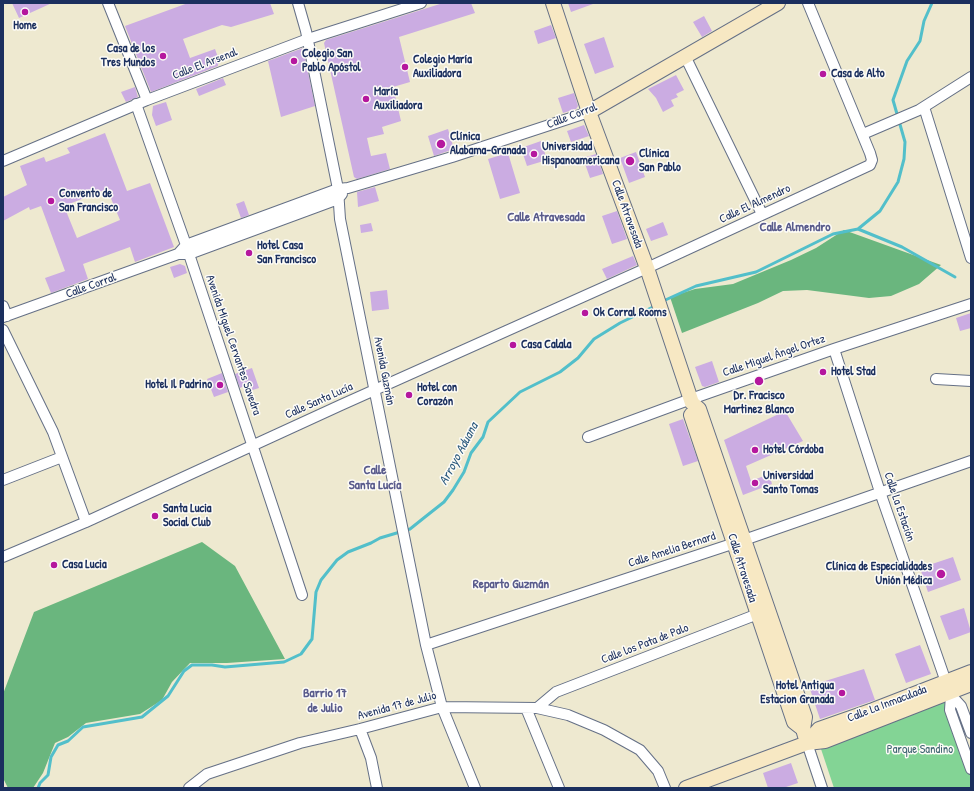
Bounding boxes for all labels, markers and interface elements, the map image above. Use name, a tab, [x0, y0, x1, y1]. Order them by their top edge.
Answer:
marker: Home	[20, 7, 30, 17]
place label: Home	[13, 19, 37, 33]
place label: Casa de los Tres Mundos	[101, 42, 155, 70]
street label: Calle El Arsenal	[170, 45, 240, 83]
place label: Colegio San Pablo Apóstol	[302, 47, 361, 75]
marker: Casa de los Tres Mundos	[158, 51, 168, 61]
place label: Colegio María Auxiliadora	[413, 53, 472, 81]
marker: Colegio San Pablo Apóstol	[289, 56, 299, 66]
marker: Colegio María Auxiliadora	[400, 62, 410, 72]
place label: Casa de Alto	[831, 67, 885, 81]
marker: Casa de Alto	[818, 69, 828, 79]
place label: María Auxiliadora	[374, 85, 422, 113]
marker: María Auxiliadora	[361, 94, 371, 104]
street label: Calle Corral	[545, 100, 599, 132]
place label: Clínica Alabama-Granada	[450, 130, 526, 158]
marker: Clínica Alabama-Granada	[435, 138, 447, 150]
place label: Universidad Hispanoamericana	[542, 140, 619, 168]
place label: Clínica San Pablo	[639, 147, 681, 175]
marker: Universidad Hispanoamericana	[529, 149, 539, 159]
marker: Clínica San Pablo	[624, 155, 636, 167]
street label: Calle Atravesada	[608, 178, 646, 250]
street label: Calle El Almendro	[717, 181, 793, 227]
place label: Convento de San Francisco	[59, 187, 118, 215]
marker: Convento de San Francisco	[46, 196, 56, 206]
district label: Calle Atravesada	[507, 210, 585, 226]
district label: Calle Almendro	[760, 220, 830, 236]
place label: Hotel Casa San Francisco	[257, 239, 316, 267]
marker: Hotel Casa San Francisco	[244, 248, 254, 258]
street label: Calle Corral	[64, 270, 118, 302]
street label: Avenida Miguel Cervantes Savedra	[202, 273, 264, 417]
place label: Ok Corral Rooms	[593, 306, 667, 320]
marker: Ok Corral Rooms	[580, 308, 590, 318]
street label: Calle Miguel Ángel Ortez	[721, 332, 827, 380]
street label: Avenida Guzmán	[370, 335, 398, 407]
place label: Casa Calala	[521, 338, 571, 352]
marker: Casa Calala	[508, 340, 518, 350]
place label: Hotel Stad	[831, 365, 875, 379]
marker: Hotel Stad	[818, 367, 828, 377]
marker: Dr. Fracisco Martinez Blanco	[753, 375, 765, 387]
place label: Hotel Il Padrino	[145, 378, 212, 392]
marker: Hotel Il Padrino	[215, 380, 225, 390]
street label: Calle Santa Lucía	[283, 380, 355, 422]
place label: Hotel con Corazón	[417, 381, 457, 409]
place label: Dr. Fracisco Martinez Blanco	[724, 389, 794, 417]
marker: Hotel con Corazón	[404, 390, 414, 400]
water label: Arroyo Aduana	[436, 420, 482, 488]
place label: Hotel Córdoba	[763, 443, 824, 457]
marker: Hotel Córdoba	[750, 445, 760, 455]
district label: Calle Santa Lucía	[349, 463, 401, 494]
place label: Universidad Santo Tomas	[763, 469, 818, 497]
street label: Calle La Estación	[880, 470, 918, 544]
marker: Universidad Santo Tomas	[750, 478, 760, 488]
place label: Santa Lucia Social Club	[163, 502, 212, 530]
marker: Santa Lucia Social Club	[150, 511, 160, 521]
street label: Calle Amelia Bernard	[626, 529, 718, 571]
street label: Calle Atravesada	[724, 532, 760, 604]
place label: Casa Lucia	[62, 558, 107, 572]
marker: Casa Lucia	[49, 560, 59, 570]
place label: Clínica de Especialidades Unión Médica	[826, 560, 932, 588]
marker: Clínica de Especialidades Unión Médica	[935, 568, 947, 580]
district label: Reparto Guzmán	[473, 577, 549, 593]
street label: Calle los Pata de Palo	[599, 621, 691, 667]
place label: Hotel Antigua Estacion Granada	[760, 679, 834, 707]
street label: Calle La Inmaculada	[845, 682, 929, 726]
district label: Barrio 17 de Julio	[303, 686, 347, 717]
marker: Hotel Antigua Estacion Granada	[837, 688, 847, 698]
street label: Avenida 17 de Julio	[356, 689, 438, 723]
park label: Parque Sandino	[887, 743, 953, 757]

